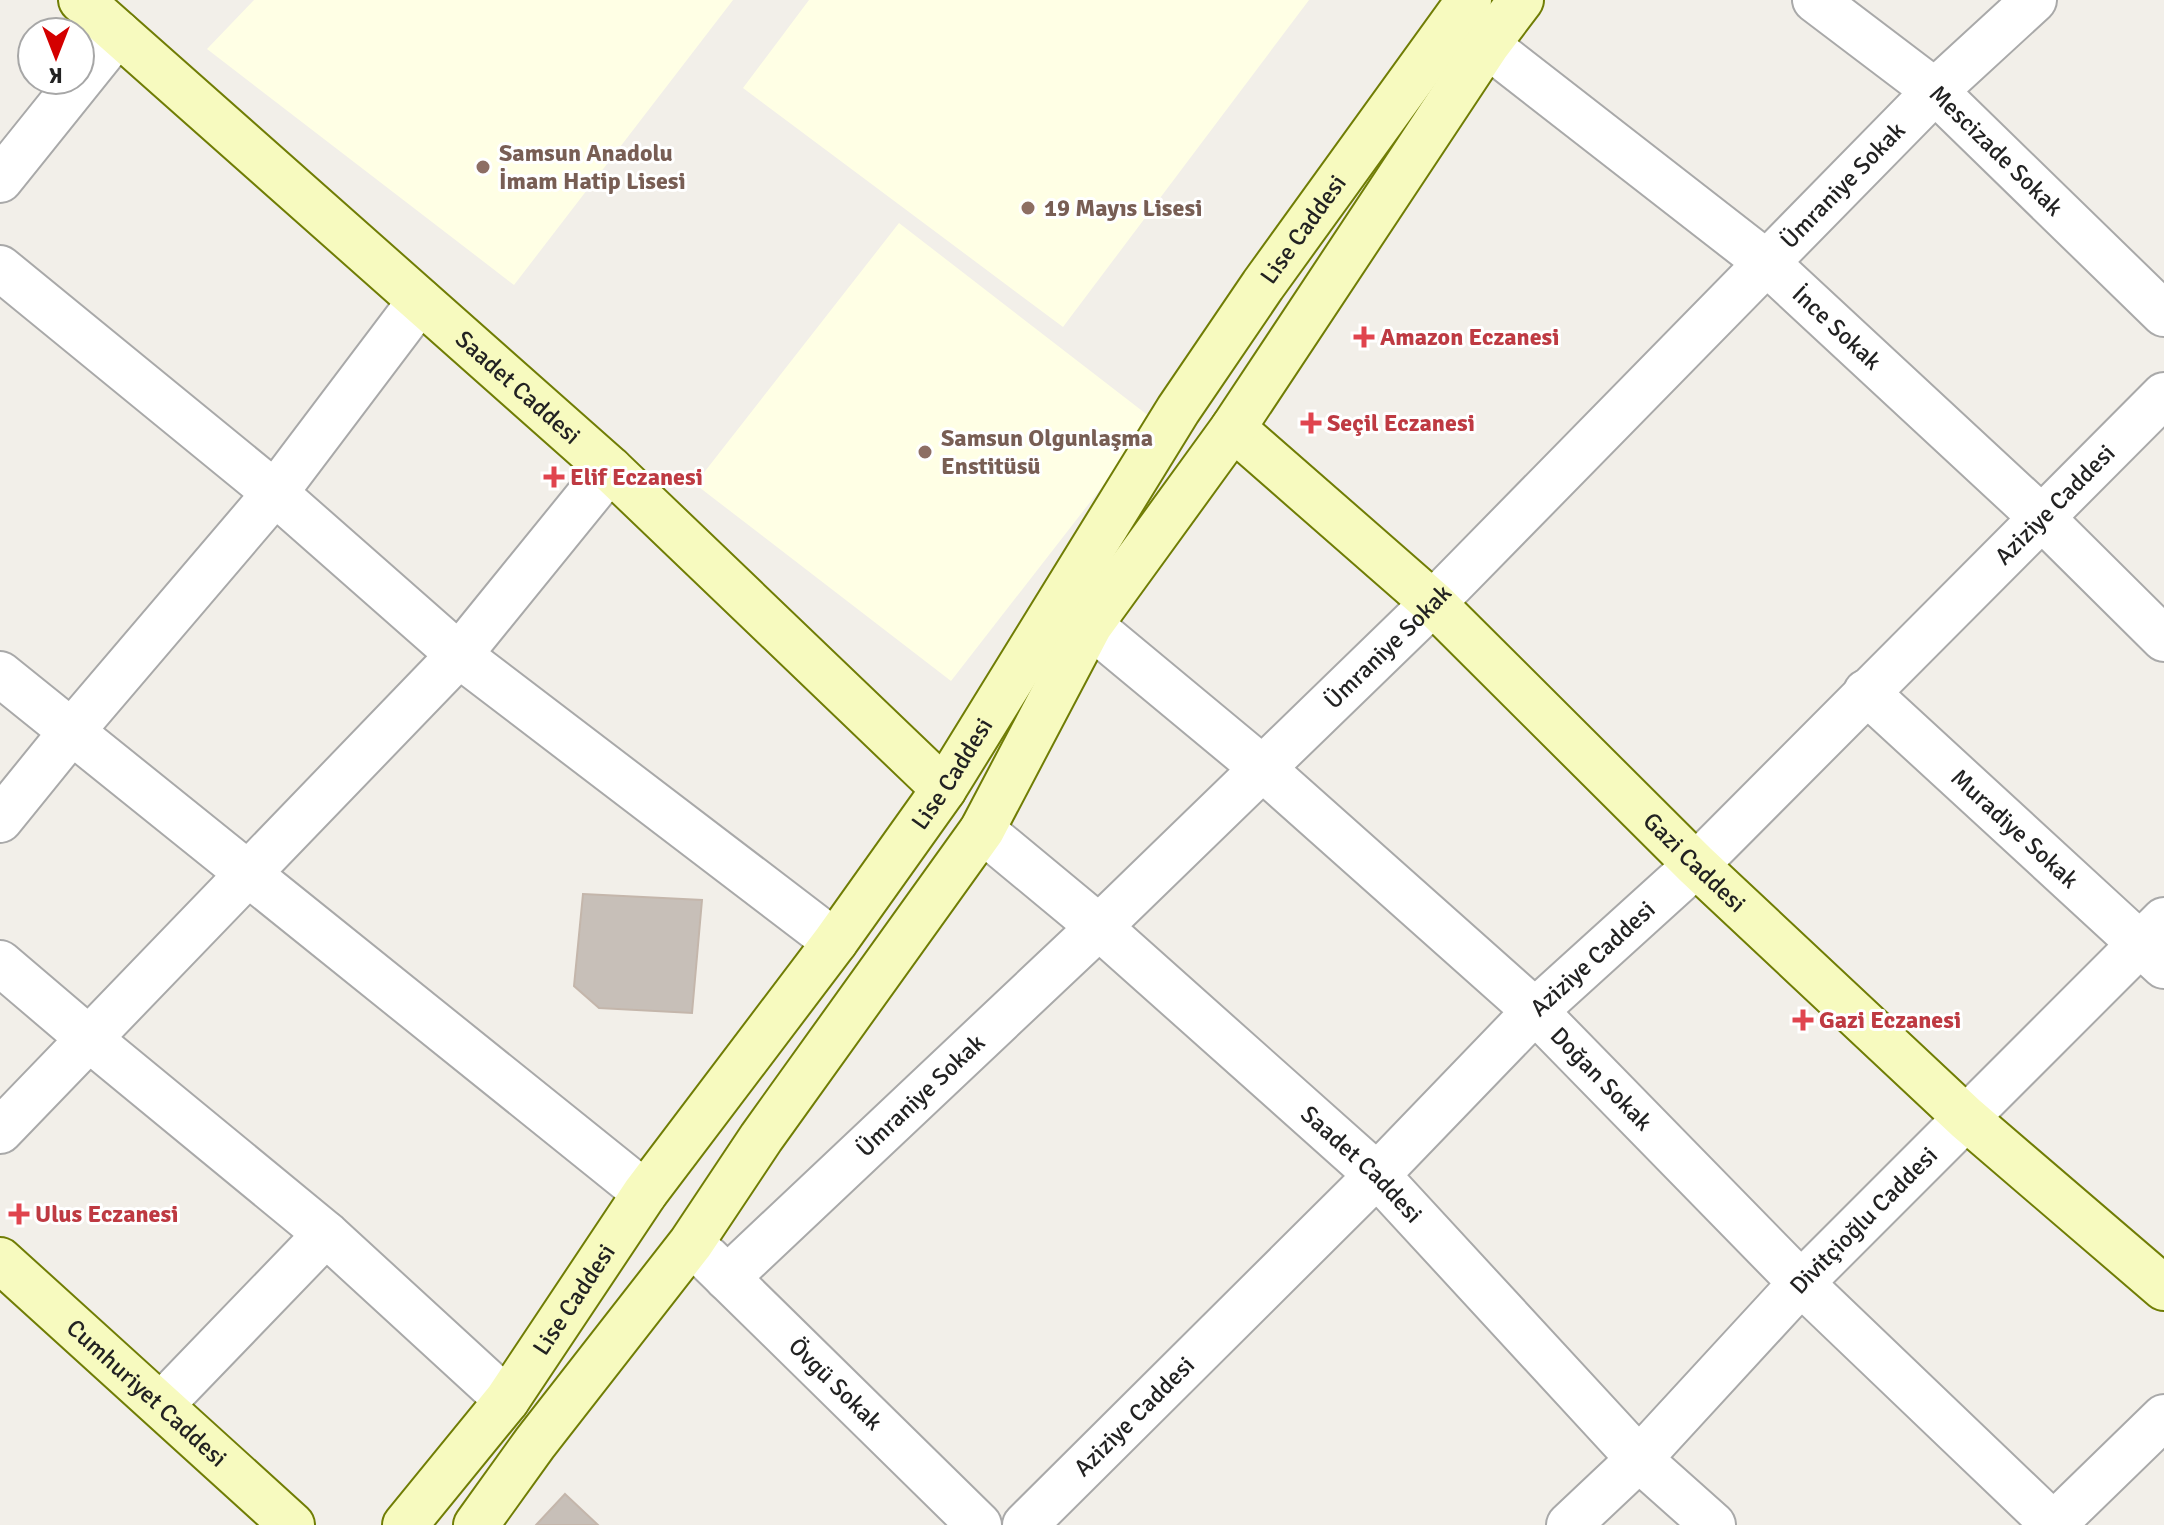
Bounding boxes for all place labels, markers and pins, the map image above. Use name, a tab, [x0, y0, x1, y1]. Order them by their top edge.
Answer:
place label: Samsun Anadolu İmam Hatip Lisesi	[499, 138, 686, 196]
marker: Samsun Anadolu İmam Hatip Lisesi	[474, 158, 492, 176]
place label: 19 Mayıs Lisesi	[1044, 193, 1202, 223]
marker: 19 Mayıs Lisesi	[1019, 199, 1037, 217]
place label: Amazon Eczanesi	[1380, 322, 1559, 352]
marker: Amazon Eczanesi	[1355, 328, 1373, 346]
place label: Seçil Eczanesi	[1327, 408, 1475, 438]
marker: Seçil Eczanesi	[1302, 414, 1320, 432]
place label: Samsun Olgunlaşma Enstitüsü	[941, 423, 1153, 481]
marker: Samsun Olgunlaşma Enstitüsü	[916, 443, 934, 461]
place label: Elif Eczanesi	[570, 462, 703, 492]
marker: Elif Eczanesi	[545, 468, 563, 486]
place label: Gazi Eczanesi	[1819, 1005, 1961, 1035]
marker: Gazi Eczanesi	[1794, 1011, 1812, 1029]
place label: Ulus Eczanesi	[35, 1199, 178, 1229]
marker: Ulus Eczanesi	[10, 1205, 28, 1223]

